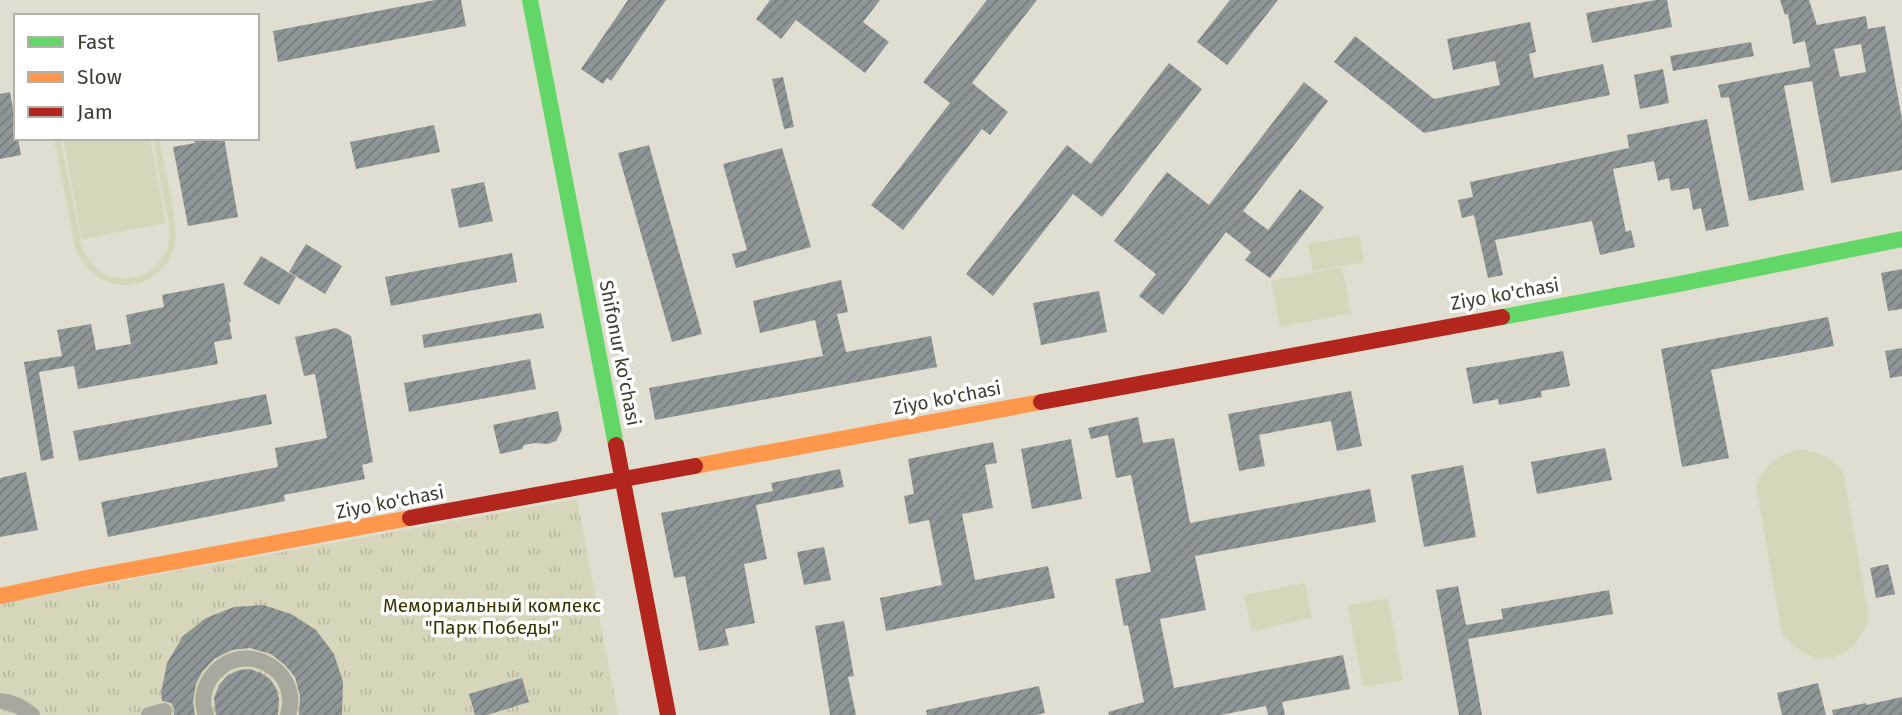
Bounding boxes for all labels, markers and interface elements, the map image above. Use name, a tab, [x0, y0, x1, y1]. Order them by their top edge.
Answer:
legend	[14, 14, 259, 140]
text: Fast	[77, 29, 115, 55]
text: Slow	[77, 64, 122, 90]
text: Jam	[77, 99, 113, 125]
street label: Ziyo ko'chasi	[1449, 273, 1561, 315]
street label: Shifonur ko'chasi	[595, 278, 645, 428]
street label: Ziyo ko'chasi	[891, 376, 1003, 420]
street label: Ziyo ko'chasi	[334, 480, 446, 524]
park label: Мемориальный комлекс "Парк Победы"	[383, 594, 601, 639]

